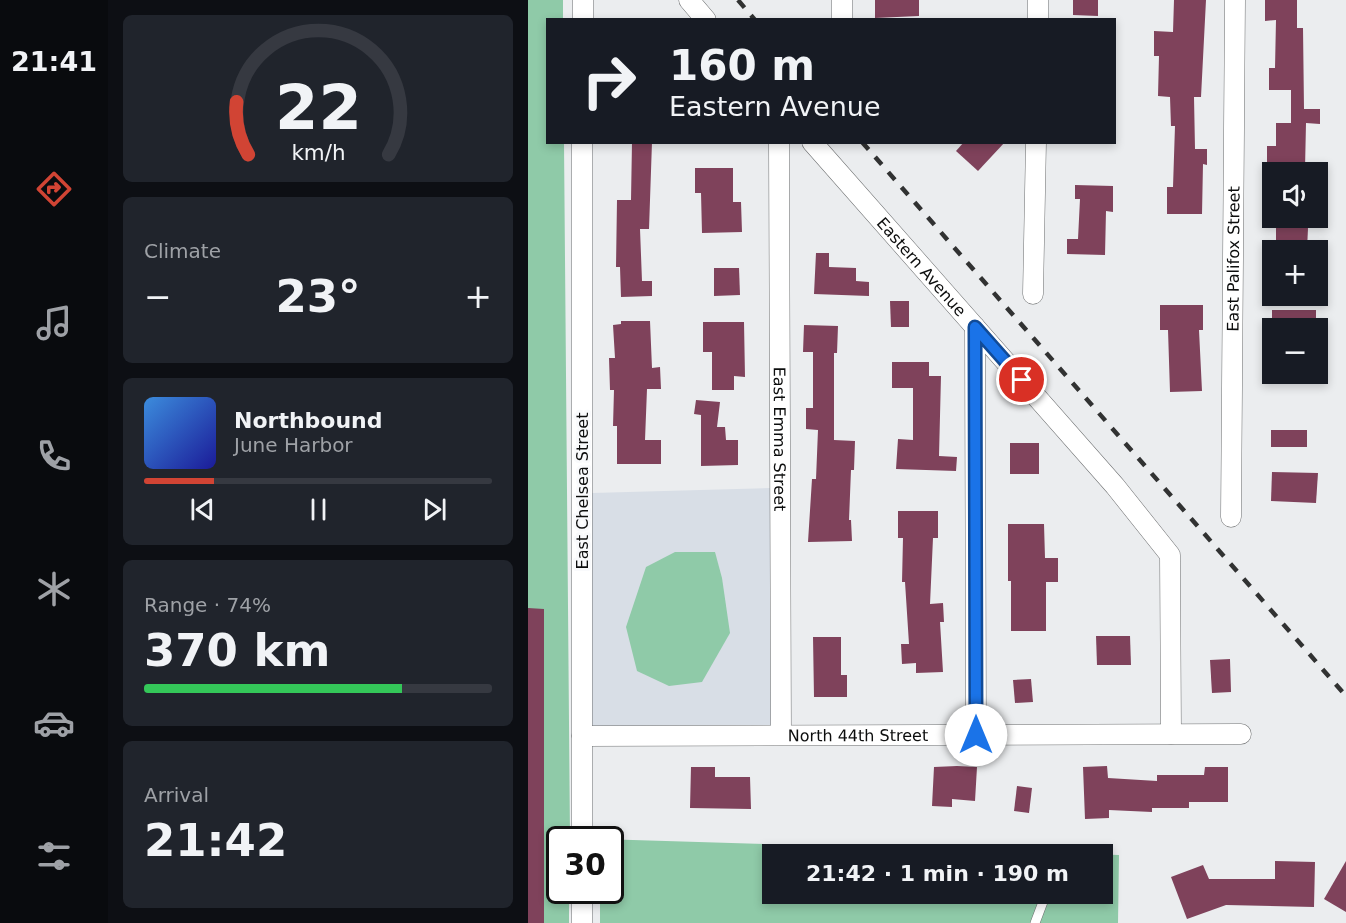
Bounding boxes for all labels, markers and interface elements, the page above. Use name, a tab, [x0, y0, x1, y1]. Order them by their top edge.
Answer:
text: 160 m	[669, 41, 815, 90]
icon: right	[570, 42, 648, 120]
text: 21:41	[11, 46, 97, 77]
text: 22	[275, 71, 361, 144]
text: Eastern Avenue	[669, 91, 881, 122]
text: km/h	[291, 141, 345, 166]
map controls	[1262, 162, 1328, 384]
button: sound	[1262, 162, 1328, 228]
icon: directions	[33, 168, 75, 210]
street label: East Palifox Street	[1223, 186, 1243, 332]
street label: Eastern Avenue	[873, 213, 970, 320]
text: Climate	[144, 239, 221, 263]
button: +	[1262, 240, 1328, 306]
text: 23°	[275, 270, 361, 323]
text: −	[144, 277, 172, 316]
text: +	[464, 277, 492, 316]
icon: music	[33, 302, 75, 344]
button: −	[1262, 318, 1328, 384]
pin	[996, 354, 1047, 405]
icon: arrive	[1005, 363, 1038, 396]
street label: East Emma Street	[770, 367, 790, 511]
text: Northbound	[234, 408, 383, 433]
street label: East Chelsea Street	[573, 413, 592, 569]
text: June Harbor	[234, 433, 353, 457]
icon: phone	[33, 435, 75, 477]
icon: previous	[186, 493, 219, 526]
icon: pause	[302, 493, 335, 526]
icon: next	[418, 493, 451, 526]
icon: climate	[33, 568, 75, 610]
text: Range · 74%	[144, 593, 271, 617]
text: 370 km	[144, 624, 330, 677]
icon: car	[33, 702, 75, 744]
position arrow	[944, 703, 1008, 767]
street label: North 44th Street	[788, 725, 928, 745]
text: Arrival	[144, 783, 209, 807]
text: 21:42	[144, 814, 287, 867]
speed limit sign: 30	[546, 826, 624, 904]
icon: filters	[33, 835, 75, 877]
text: 21:42 · 1 min · 190 m	[806, 861, 1069, 886]

